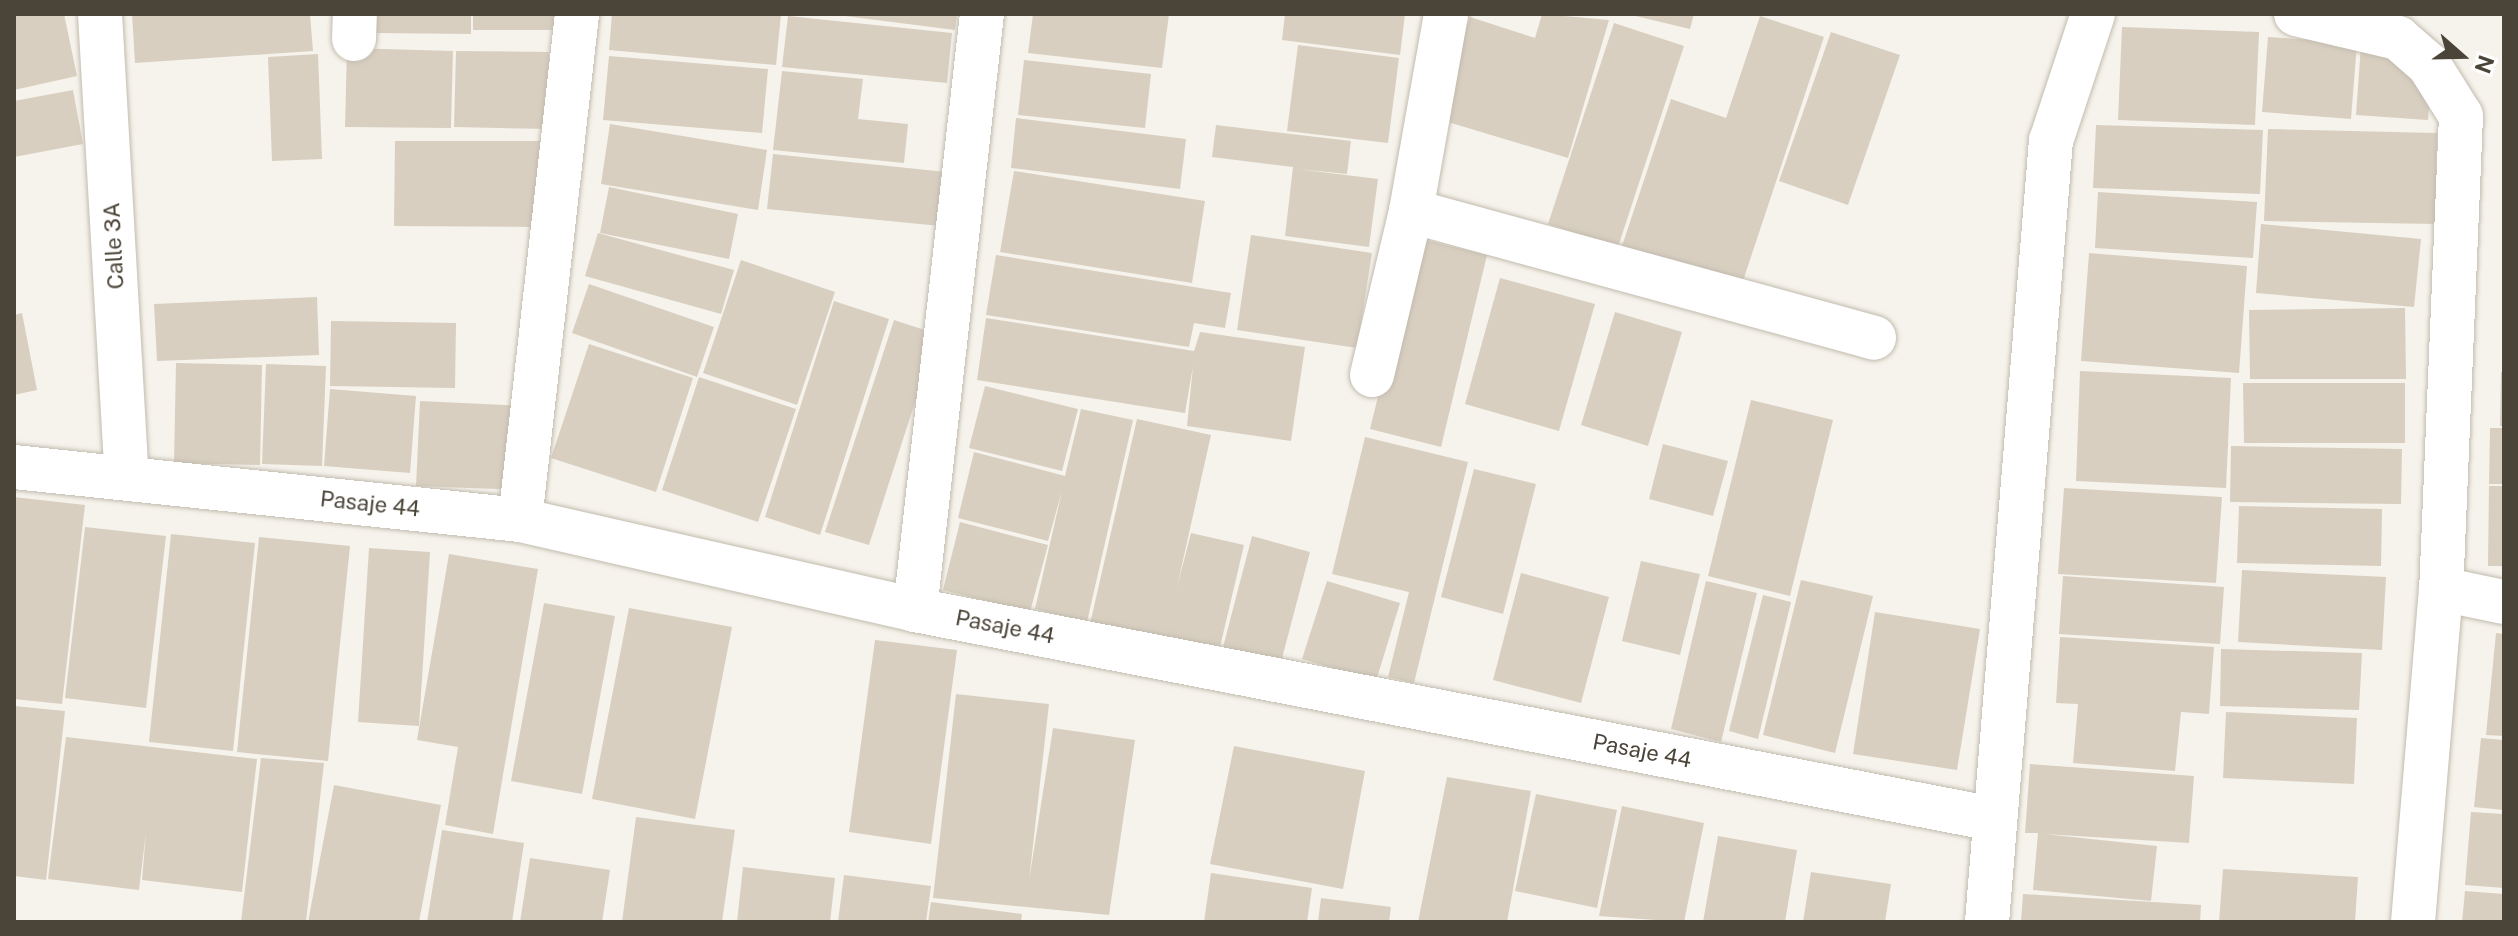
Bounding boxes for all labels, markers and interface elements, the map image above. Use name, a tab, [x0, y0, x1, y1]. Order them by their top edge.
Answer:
north arrow	[2422, 16, 2502, 96]
text: N	[2469, 52, 2500, 77]
street label: Calle 3A	[99, 202, 129, 290]
street label: Pasaje 44	[319, 486, 421, 522]
street label: Pasaje 44	[953, 604, 1057, 650]
street label: Pasaje 44	[1590, 728, 1694, 774]

